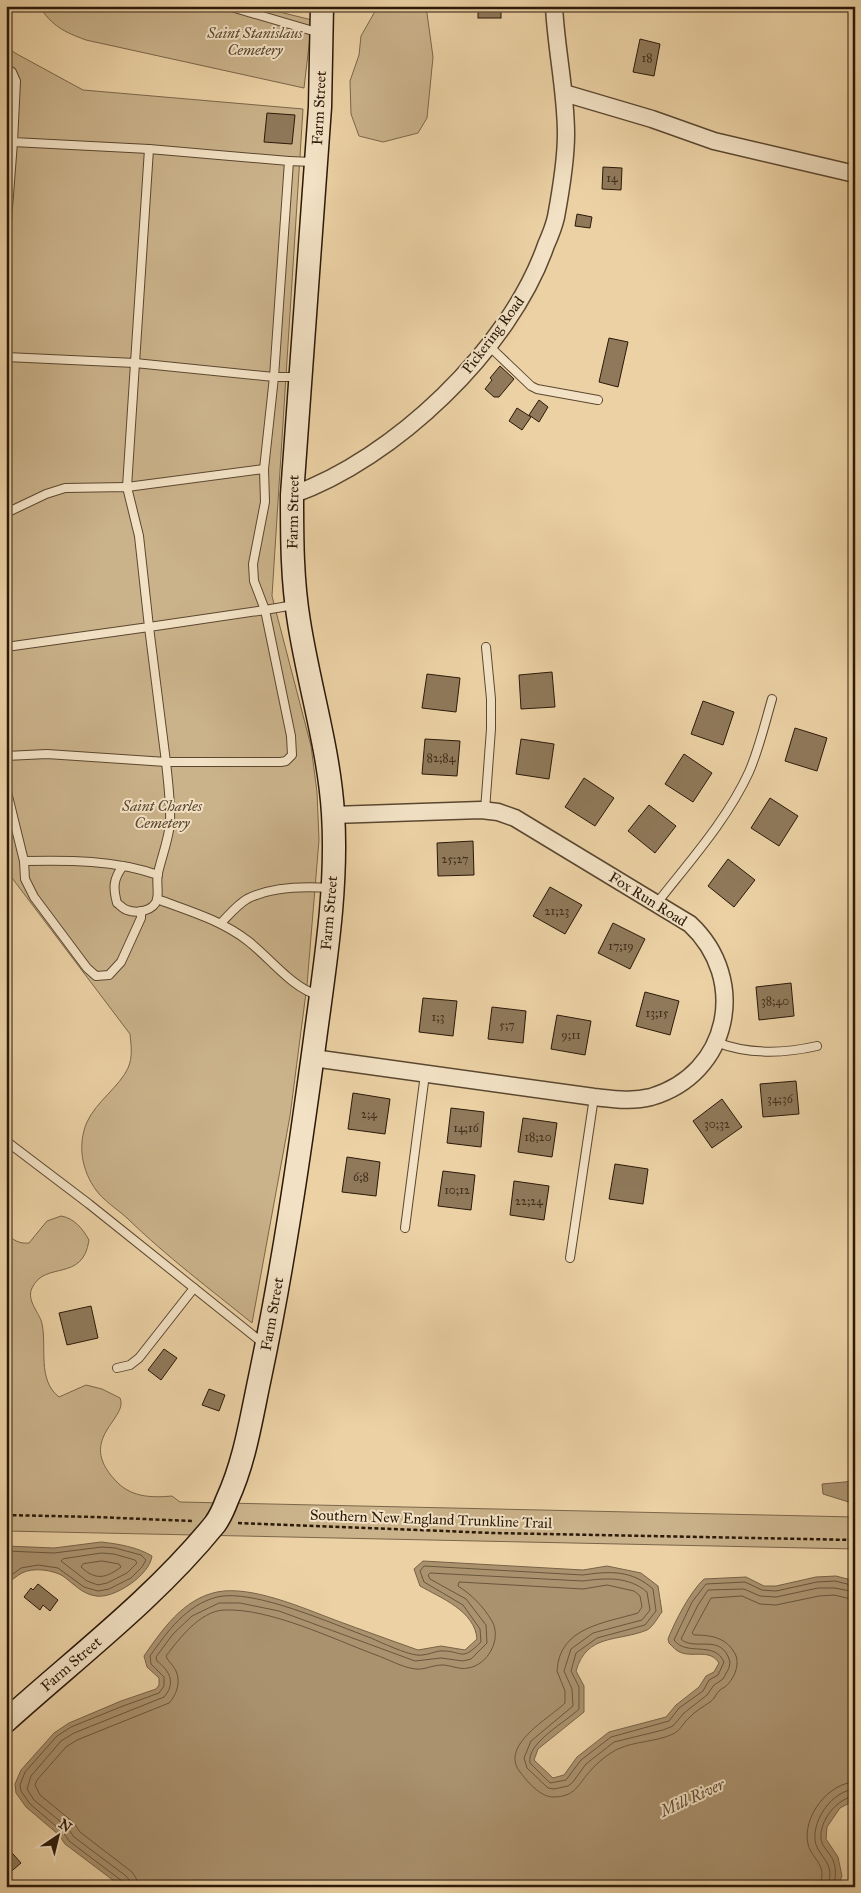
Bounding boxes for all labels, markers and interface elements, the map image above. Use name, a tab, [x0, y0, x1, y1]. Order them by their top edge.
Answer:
park label: Saint Stanislaus Cemetery	[206, 24, 303, 59]
house number: 18	[641, 51, 653, 65]
street label: Farm Street	[308, 70, 330, 146]
house number: 14	[606, 171, 618, 185]
street label: Pickering Road	[458, 292, 528, 377]
street label: Farm Street	[283, 474, 303, 549]
house number: 82;84	[427, 751, 456, 765]
park label: Saint Charles Cemetery	[121, 797, 203, 832]
house number: 25;27	[442, 852, 468, 866]
street label: Fox Run Road	[606, 868, 691, 930]
street label: Farm Street	[317, 874, 341, 951]
house number: 21;23	[545, 904, 570, 918]
house number: 17;19	[608, 939, 634, 953]
house number: 38;40	[761, 994, 789, 1008]
house number: 13;15	[645, 1006, 669, 1020]
house number: 1;3	[432, 1010, 445, 1024]
house number: 5;7	[499, 1018, 515, 1032]
house number: 9;11	[561, 1028, 581, 1042]
house number: 34;36	[767, 1092, 794, 1106]
house number: 2;4	[361, 1107, 377, 1121]
house number: 30;32	[704, 1117, 730, 1131]
house number: 14;16	[453, 1121, 480, 1135]
house number: 18;20	[524, 1130, 552, 1144]
house number: 6;8	[353, 1170, 369, 1184]
house number: 10;12	[444, 1183, 470, 1197]
house number: 22;24	[515, 1194, 543, 1208]
street label: Farm Street	[257, 1275, 287, 1352]
street label: Southern New England Trunkline Trail	[309, 1506, 553, 1532]
street label: Farm Street	[37, 1632, 106, 1695]
water label: Mill River	[655, 1774, 729, 1821]
north arrow	[32, 1810, 82, 1860]
text: N	[55, 1815, 75, 1836]

